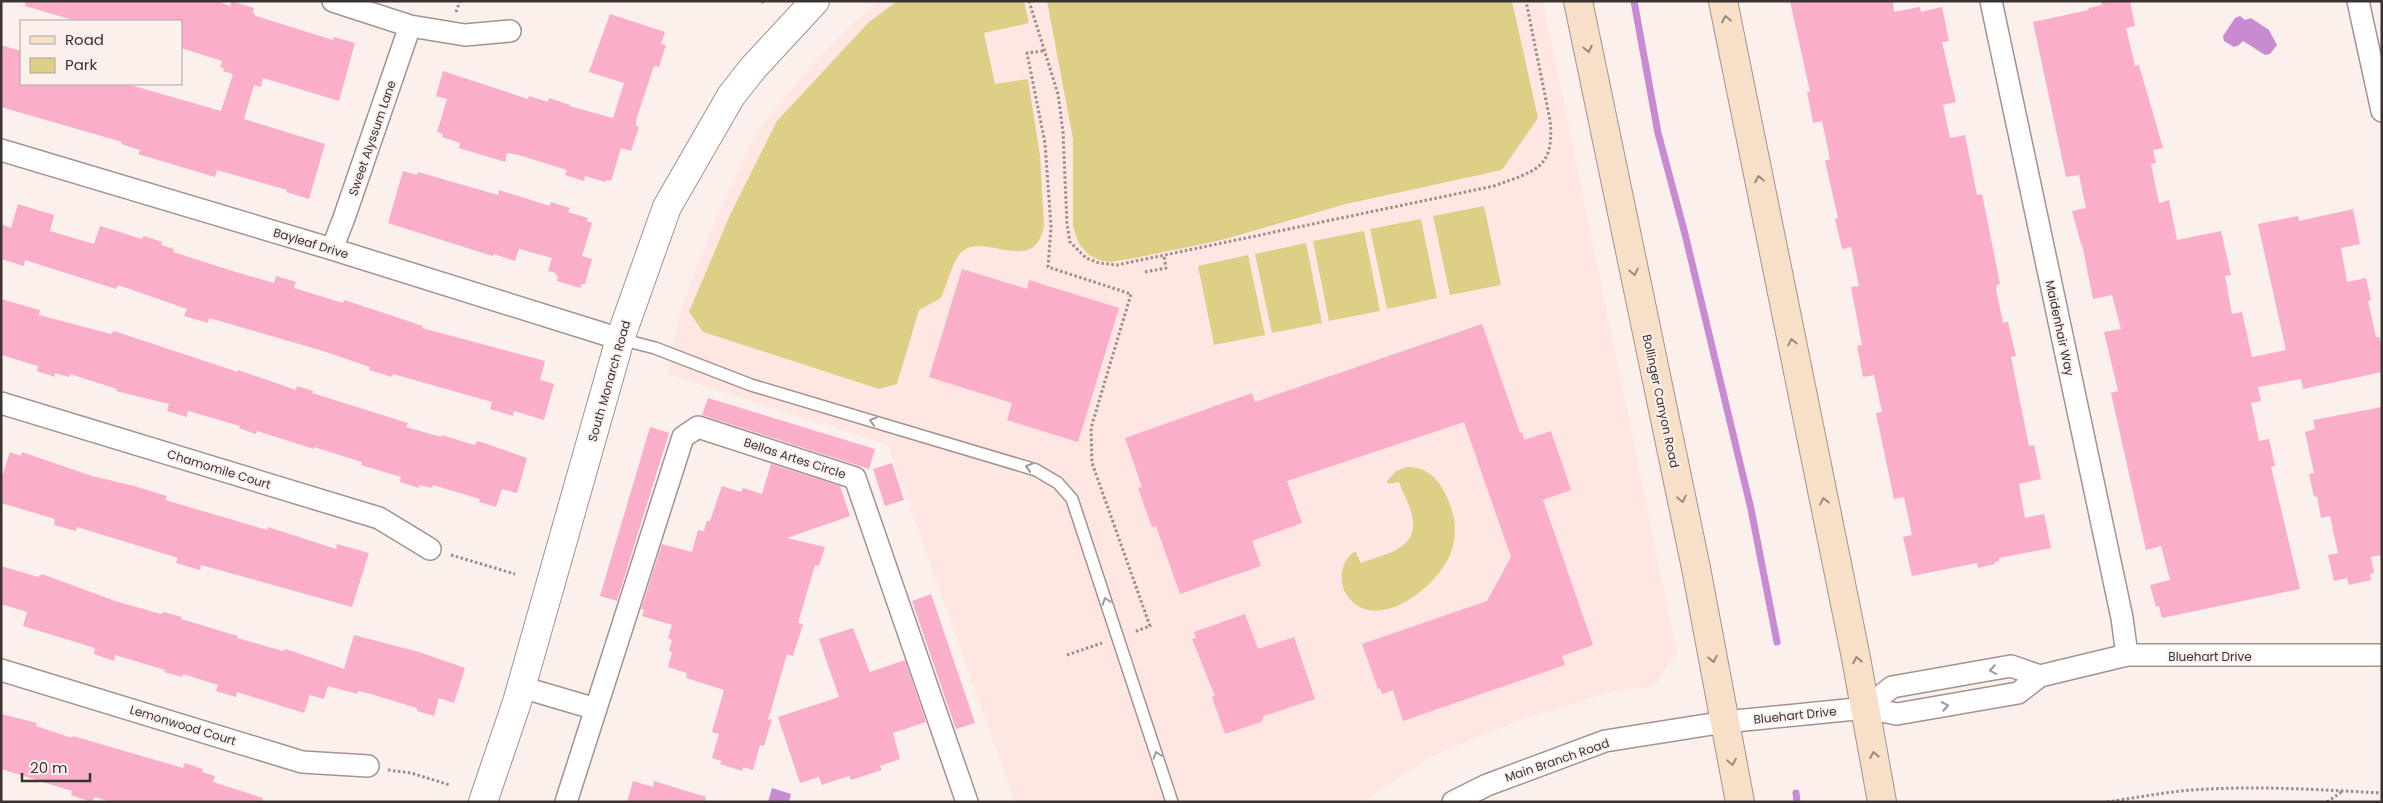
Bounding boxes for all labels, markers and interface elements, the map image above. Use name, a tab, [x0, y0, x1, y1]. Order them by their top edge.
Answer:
one-way arrow	[1722, 15, 1732, 24]
legend	[20, 20, 182, 85]
text: Road	[65, 29, 104, 50]
one-way arrow	[1582, 45, 1592, 53]
text: Park	[65, 54, 97, 75]
street label: Sweet Alyssum Lane	[344, 78, 400, 198]
one-way arrow	[1754, 174, 1764, 183]
street label: Bayleaf Drive	[271, 223, 351, 263]
one-way arrow	[1628, 267, 1639, 276]
street label: Maidenhair Way	[2042, 278, 2079, 378]
street label: South Monarch Road	[584, 318, 634, 444]
street label: Bollinger Canyon Road	[1639, 333, 1683, 469]
one-way arrow	[1787, 337, 1798, 346]
one-way arrow	[869, 416, 878, 426]
street label: Bellas Artes Circle	[742, 433, 848, 483]
street label: Chamomile Court	[165, 445, 273, 493]
one-way arrow	[1025, 463, 1033, 473]
one-way arrow	[1676, 495, 1686, 504]
one-way arrow	[1820, 497, 1830, 505]
one-way arrow	[1102, 597, 1112, 606]
street label: Bluehart Drive	[2168, 648, 2252, 665]
one-way arrow	[1707, 654, 1718, 663]
one-way arrow	[1852, 656, 1862, 665]
one-way arrow	[1989, 664, 1997, 674]
street label: Lemonwood Court	[128, 701, 238, 749]
one-way arrow	[1941, 701, 1950, 711]
street label: Bluehart Drive	[1753, 702, 1837, 728]
street label: Main Branch Road	[1503, 734, 1611, 786]
scale bar	[22, 750, 90, 782]
one-way arrow	[1869, 751, 1880, 759]
one-way arrow	[1153, 752, 1163, 760]
text: 20 m	[30, 757, 68, 778]
one-way arrow	[1726, 758, 1737, 766]

